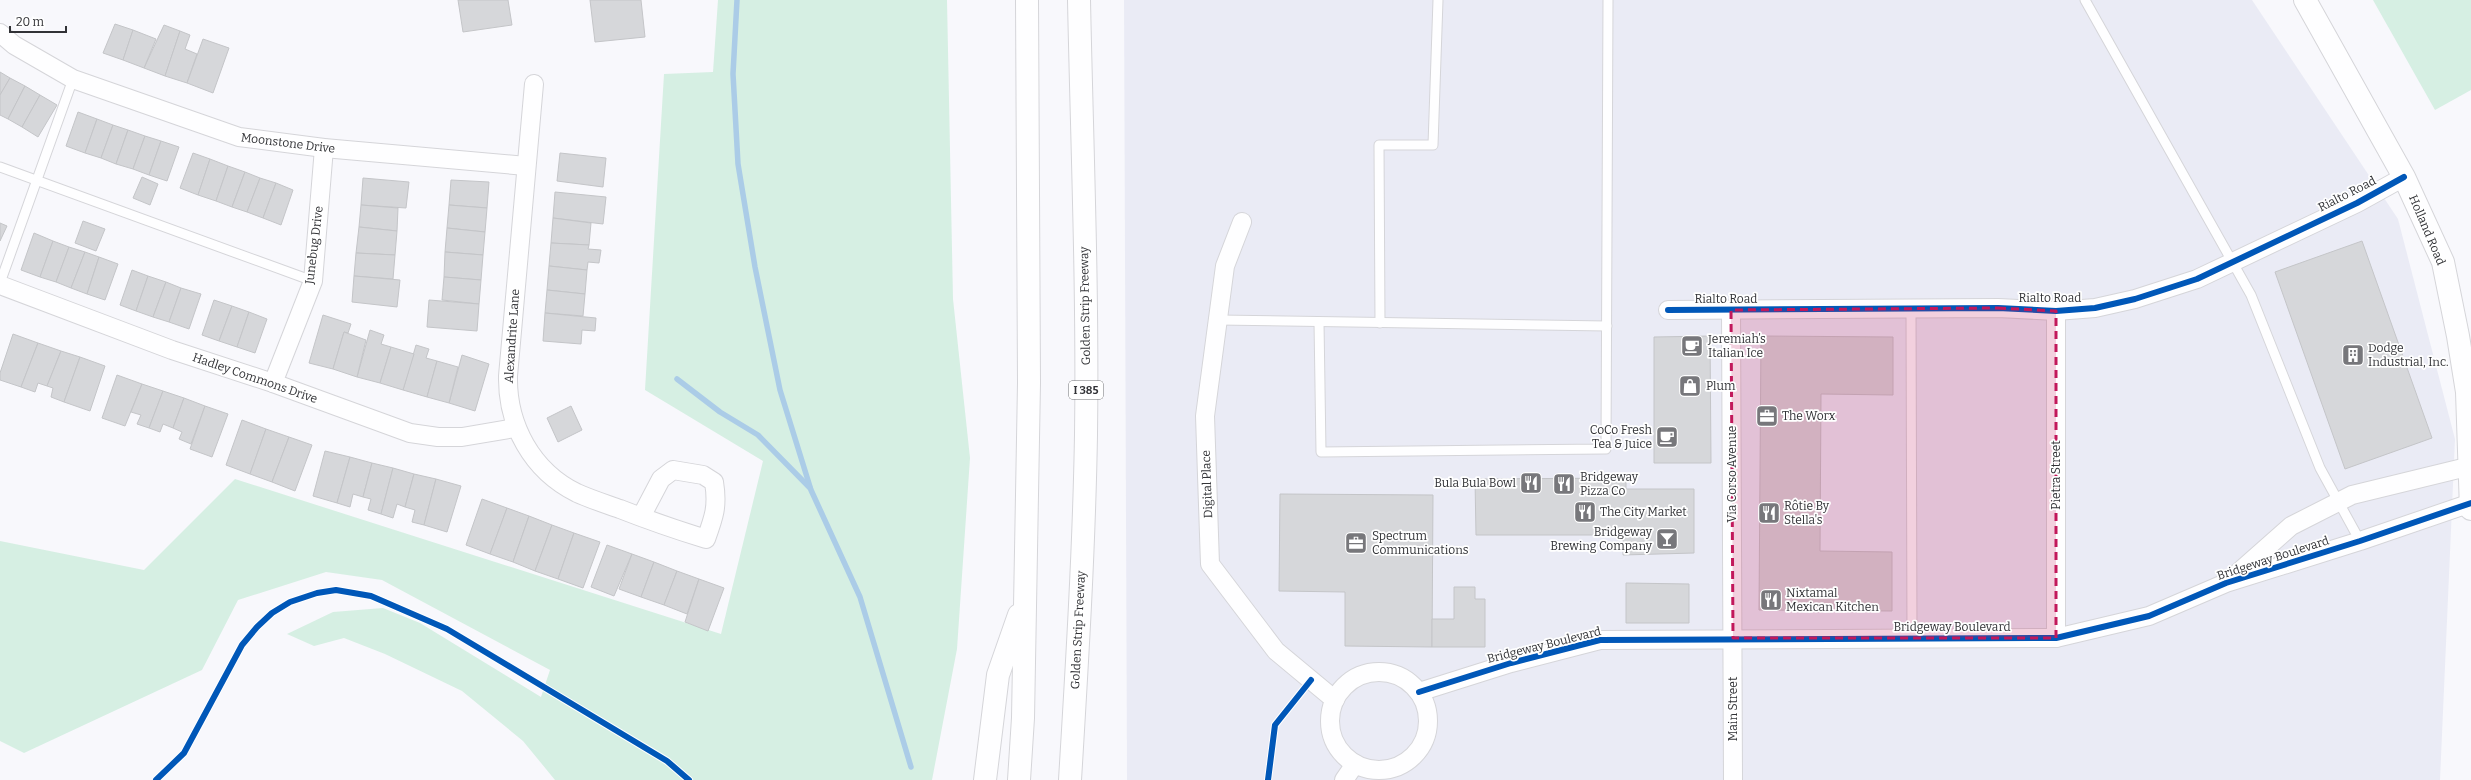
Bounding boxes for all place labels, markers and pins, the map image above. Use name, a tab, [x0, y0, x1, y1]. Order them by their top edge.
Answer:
place label: Jeremiah’s Italian Ice	[1707, 332, 1766, 360]
cafe icon: Jeremiah’s Italian Ice	[1679, 333, 1705, 359]
place label: Dodge Industrial, Inc.	[2368, 341, 2449, 369]
building icon: Dodge Industrial, Inc.	[2340, 342, 2366, 368]
shop icon: Plum	[1677, 373, 1703, 399]
place label: Plum	[1706, 379, 1736, 393]
office icon: The Worx	[1754, 403, 1780, 429]
place label: The Worx	[1782, 409, 1836, 423]
place label: CoCo Fresh Tea & Juice	[1590, 423, 1653, 451]
cafe icon: CoCo Fresh Tea & Juice	[1654, 424, 1680, 450]
restaurant icon: Bula Bula Bowl	[1518, 470, 1544, 496]
place label: Bridgeway Pizza Co	[1580, 470, 1639, 498]
restaurant icon: Bridgeway Pizza Co	[1551, 471, 1577, 497]
place label: Bula Bula Bowl	[1434, 476, 1517, 490]
restaurant icon: The City Market	[1572, 499, 1598, 525]
place label: Rôtie By Stella's	[1784, 499, 1830, 527]
restaurant icon: Rôtie By Stella's	[1756, 500, 1782, 526]
place label: The City Market	[1600, 505, 1687, 519]
place label: Bridgeway Brewing Company	[1550, 525, 1653, 553]
bar icon: Bridgeway Brewing Company	[1654, 526, 1680, 552]
place label: Spectrum Communications	[1372, 529, 1469, 557]
office icon: Spectrum Communications	[1343, 530, 1369, 556]
place label: Nixtamal Mexican Kitchen	[1786, 586, 1879, 614]
restaurant icon: Nixtamal Mexican Kitchen	[1758, 587, 1784, 613]

